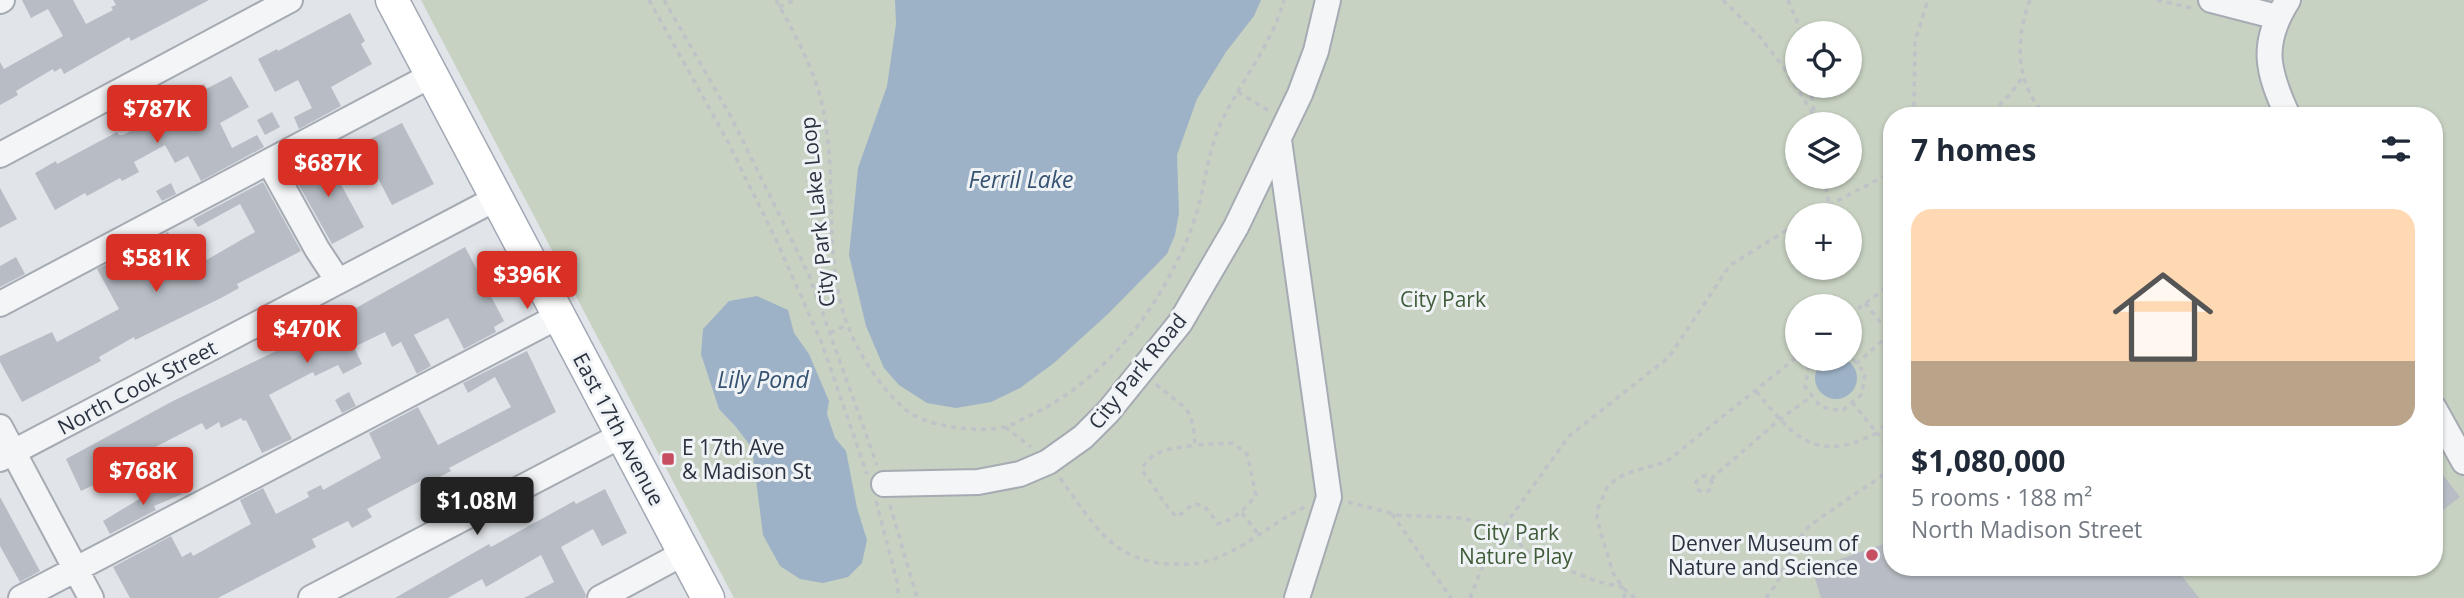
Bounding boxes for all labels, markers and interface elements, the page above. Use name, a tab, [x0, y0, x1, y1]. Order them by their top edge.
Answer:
map controls	[1785, 21, 1862, 371]
button: locate	[1785, 21, 1862, 98]
pin: $787K	[108, 86, 206, 145]
text: $787K	[123, 92, 191, 124]
button: layers	[1785, 112, 1862, 189]
street label: City Park Lake Loop	[793, 115, 841, 309]
text: 7 homes	[1911, 129, 2036, 170]
icon: filters	[2377, 130, 2415, 168]
pin: $687K	[279, 140, 377, 199]
text: $687K	[294, 146, 362, 178]
water label: Ferril Lake	[969, 163, 1073, 195]
button: +	[1785, 203, 1862, 280]
pin: $581K	[107, 234, 205, 294]
text: $581K	[122, 241, 190, 273]
pin: $396K	[478, 252, 576, 311]
icon: home	[2100, 254, 2226, 380]
text: $396K	[493, 258, 561, 290]
park label: City Park	[1400, 285, 1486, 313]
button: −	[1785, 294, 1862, 371]
pin: $470K	[258, 306, 356, 365]
street label: City Park Road	[1082, 307, 1192, 435]
text: $470K	[273, 312, 341, 344]
street label: North Cook Street	[53, 333, 221, 441]
street label: East 17th Avenue	[567, 348, 671, 510]
water label: Lily Pond	[717, 363, 810, 395]
place label: E 17th Ave & Madison St	[682, 433, 811, 485]
text: $1,080,000	[1911, 440, 2065, 481]
pin: $768K	[94, 448, 192, 507]
marker: E 17th Ave & Madison St	[660, 451, 676, 467]
text: $768K	[109, 454, 177, 486]
pin: $1.08M	[420, 477, 534, 537]
text: 5 rooms · 188 m²	[1911, 481, 2092, 513]
text: $1.08M	[437, 484, 517, 516]
text: North Madison Street	[1911, 513, 2142, 545]
park label: City Park Nature Play	[1459, 518, 1573, 570]
place label: Denver Museum of Nature and Science	[1668, 529, 1860, 581]
marker: Denver Museum of Nature and Science	[1864, 547, 1880, 563]

